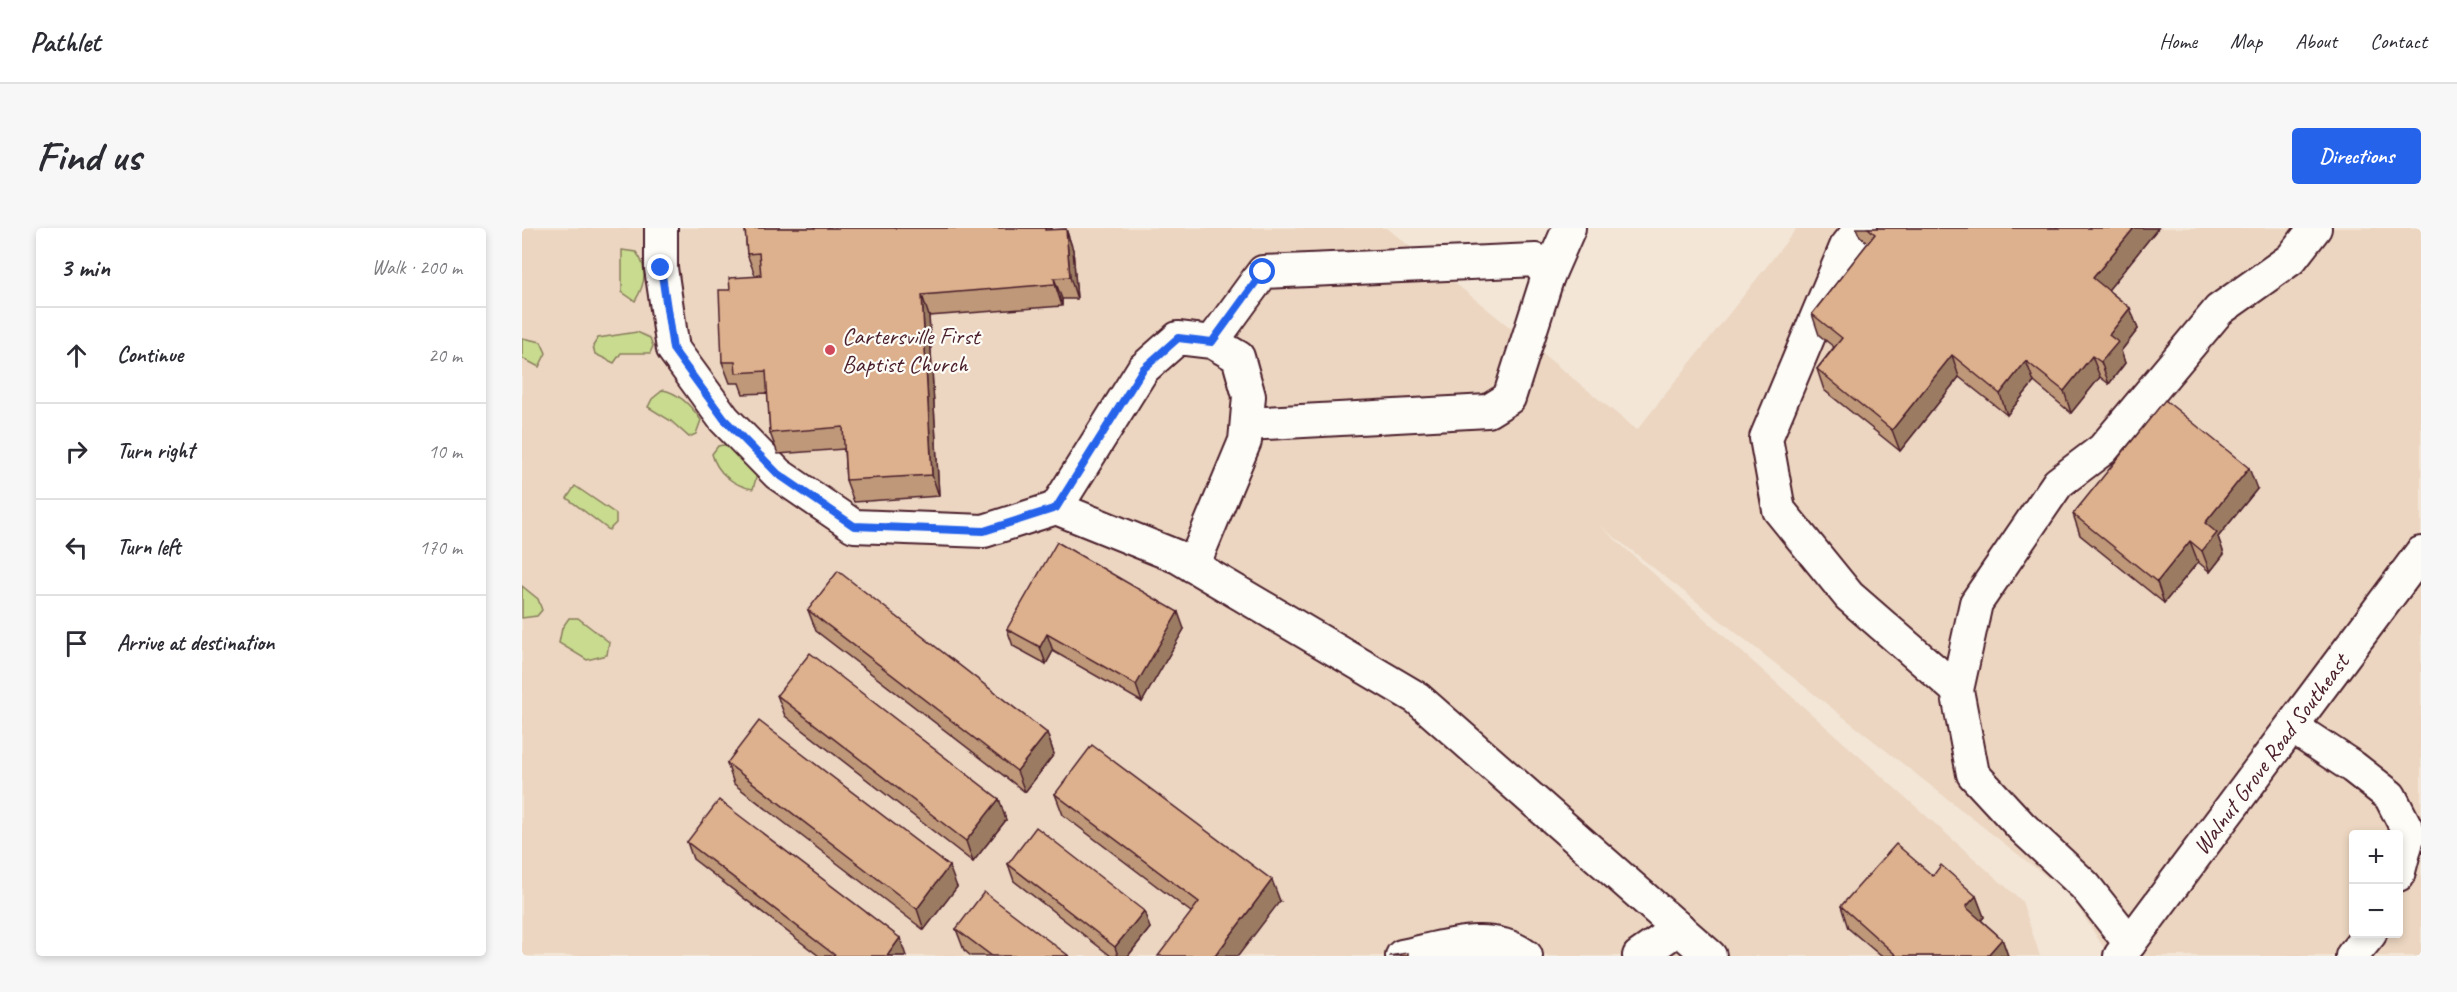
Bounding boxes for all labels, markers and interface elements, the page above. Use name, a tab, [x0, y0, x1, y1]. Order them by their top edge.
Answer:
text: Pathlet	[30, 24, 100, 59]
text: Home	[2159, 28, 2197, 54]
text: Map	[2230, 28, 2262, 54]
text: About	[2295, 28, 2337, 54]
text: Contact	[2370, 28, 2427, 54]
button: Directions	[2292, 128, 2421, 184]
text: Find us	[36, 130, 141, 183]
text: 3 min	[60, 251, 110, 284]
route end	[647, 254, 673, 280]
text: Walk · 200 m	[372, 255, 462, 280]
route start	[1249, 258, 1275, 284]
place label: Cartersville First Baptist Church	[842, 321, 981, 379]
icon: ahead	[60, 339, 93, 372]
text: Continue	[117, 341, 183, 369]
text: 20 m	[428, 343, 462, 368]
marker: Cartersville First Baptist Church	[823, 343, 837, 357]
icon: right	[60, 435, 93, 468]
text: Turn right	[117, 437, 194, 465]
text: 10 m	[428, 439, 462, 464]
icon: left	[60, 531, 93, 564]
text: Turn left	[117, 533, 181, 561]
text: 170 m	[419, 535, 462, 560]
icon: arrive	[60, 627, 93, 660]
text: Arrive at destination	[117, 629, 274, 657]
street label: Walnut Grove Road Southeast	[2186, 646, 2357, 860]
map controls	[2349, 830, 2403, 938]
button: +	[2349, 830, 2403, 884]
button: −	[2349, 884, 2403, 938]

